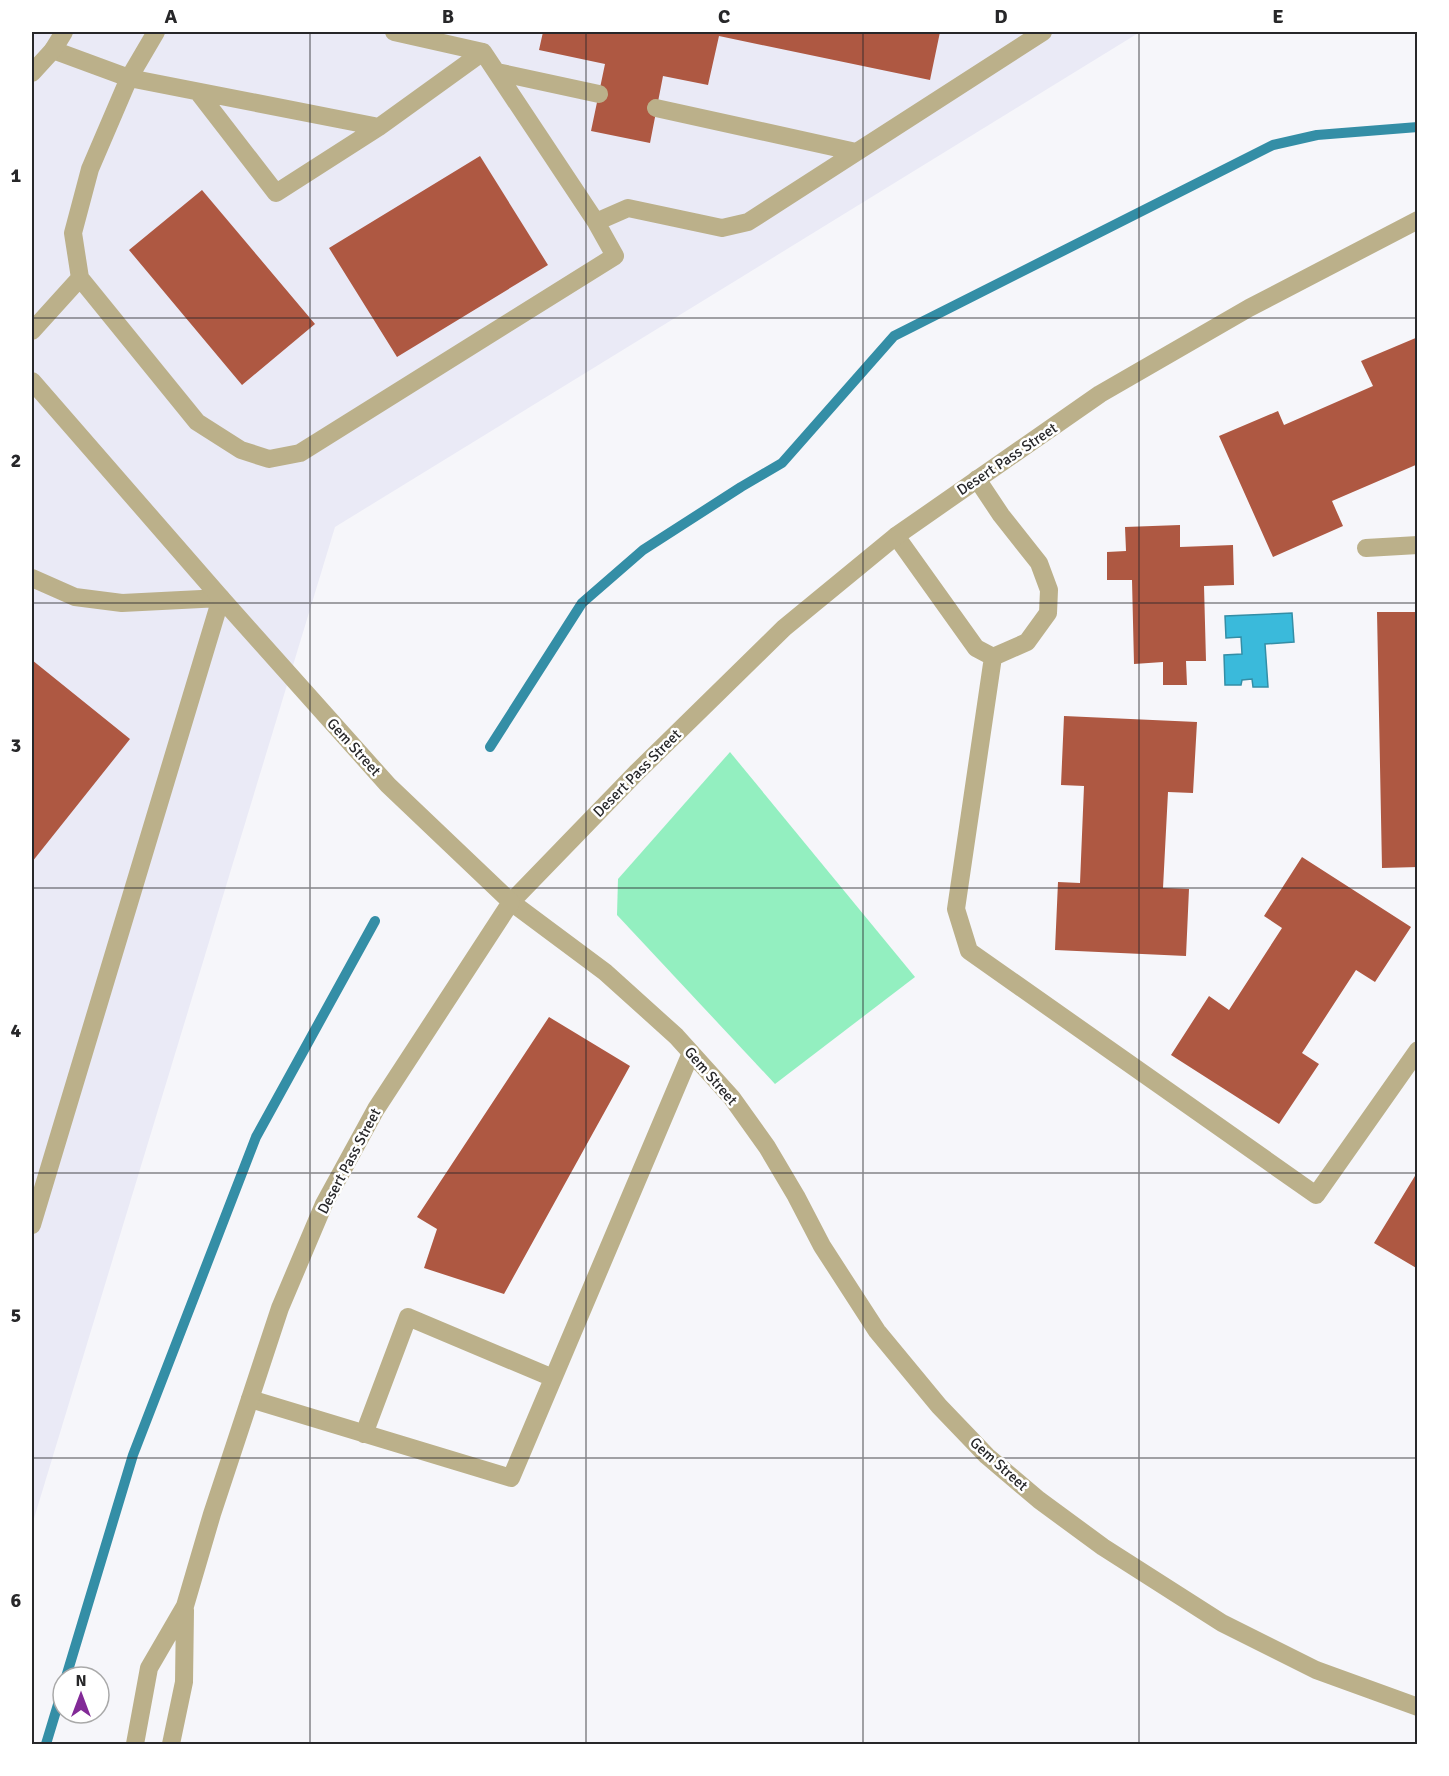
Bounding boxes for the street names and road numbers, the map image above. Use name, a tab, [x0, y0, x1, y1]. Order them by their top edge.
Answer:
street label: Desert Pass Street	[953, 419, 1061, 499]
street label: Gem Street	[323, 714, 385, 780]
street label: Desert Pass Street	[589, 725, 685, 821]
street label: Gem Street	[681, 1043, 741, 1109]
street label: Desert Pass Street	[314, 1105, 384, 1217]
street label: Gem Street	[966, 1433, 1032, 1495]

